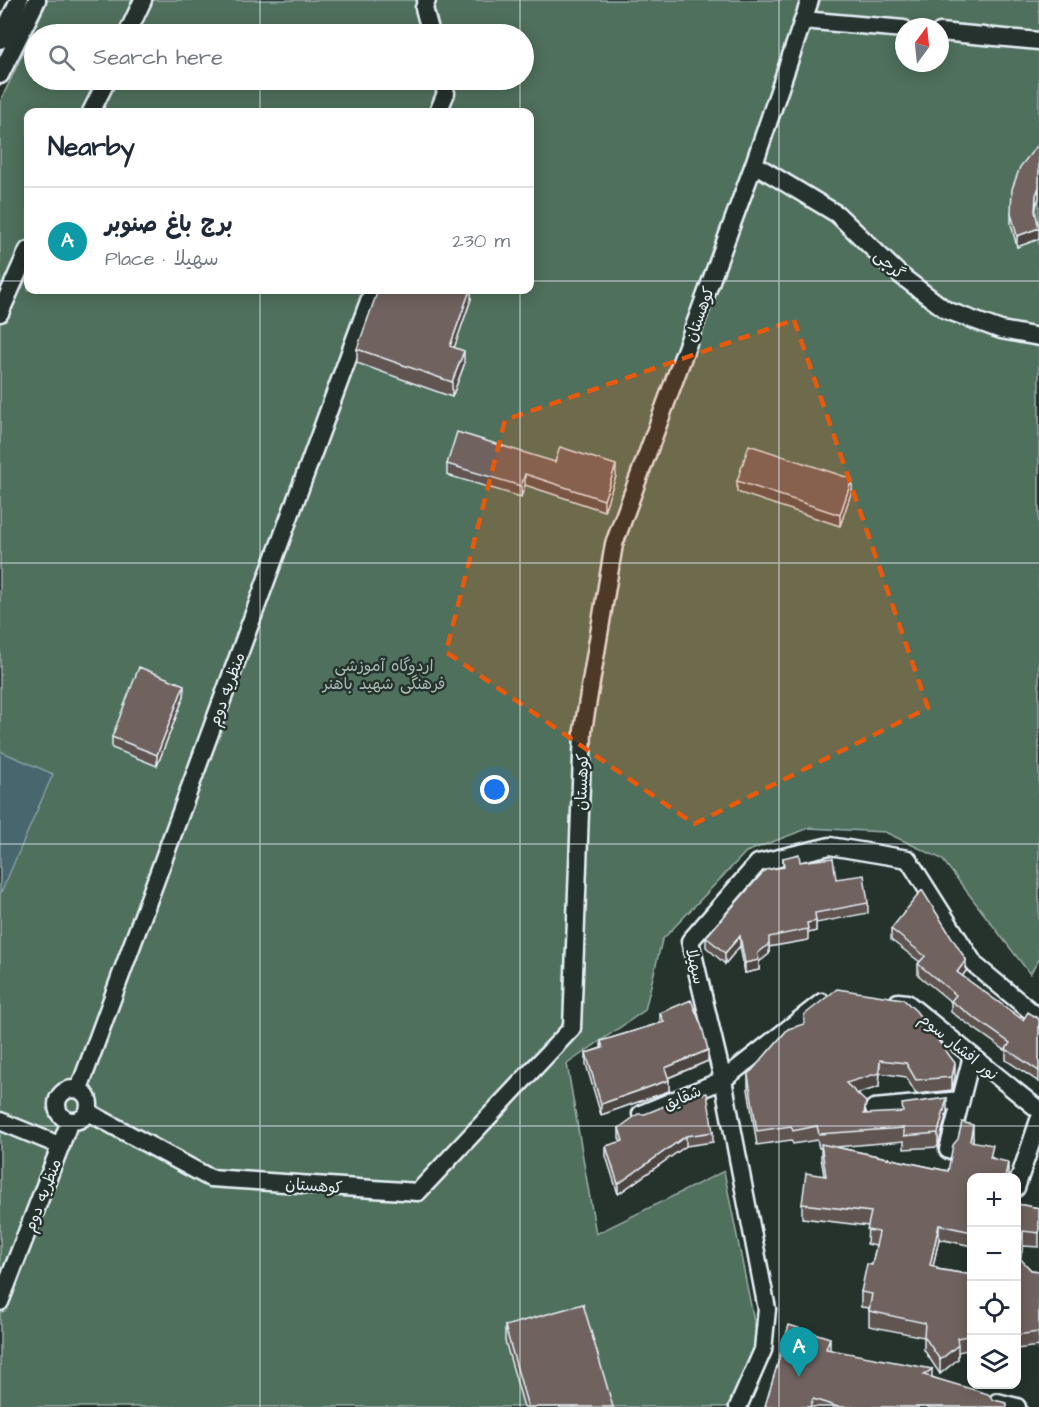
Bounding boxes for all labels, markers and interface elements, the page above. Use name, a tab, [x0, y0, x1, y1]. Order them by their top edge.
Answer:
north arrow	[895, 18, 949, 72]
search box	[24, 24, 534, 90]
icon: search	[45, 41, 78, 74]
text: Search here	[93, 42, 223, 73]
text: Nearby	[48, 129, 135, 165]
text: برج باغ صنوبر	[105, 209, 233, 240]
text: A	[61, 227, 74, 255]
text: 230 m	[452, 227, 510, 255]
text: Place · سهیلا	[105, 245, 219, 273]
street label: گرجی	[869, 245, 910, 285]
street label: کوهستان	[680, 284, 720, 345]
street label: منظریه دوم	[203, 649, 251, 730]
park label: اردوگاه آموزشی فرهنگی شهید باهنر	[321, 655, 445, 695]
street label: کوهستان	[570, 753, 594, 811]
your location	[480, 775, 509, 804]
street label: سهیلا	[680, 946, 710, 986]
street label: نور افشار سوم	[914, 1008, 1003, 1086]
street label: شقایق	[660, 1080, 705, 1116]
street label: منظریه دوم	[19, 1155, 68, 1236]
street label: کوهستان	[285, 1173, 343, 1199]
map controls	[967, 1173, 1021, 1389]
button: +	[967, 1173, 1021, 1227]
button: −	[967, 1227, 1021, 1281]
button: locate	[967, 1281, 1021, 1335]
pin: A	[780, 1328, 818, 1377]
button: layers	[967, 1335, 1021, 1389]

